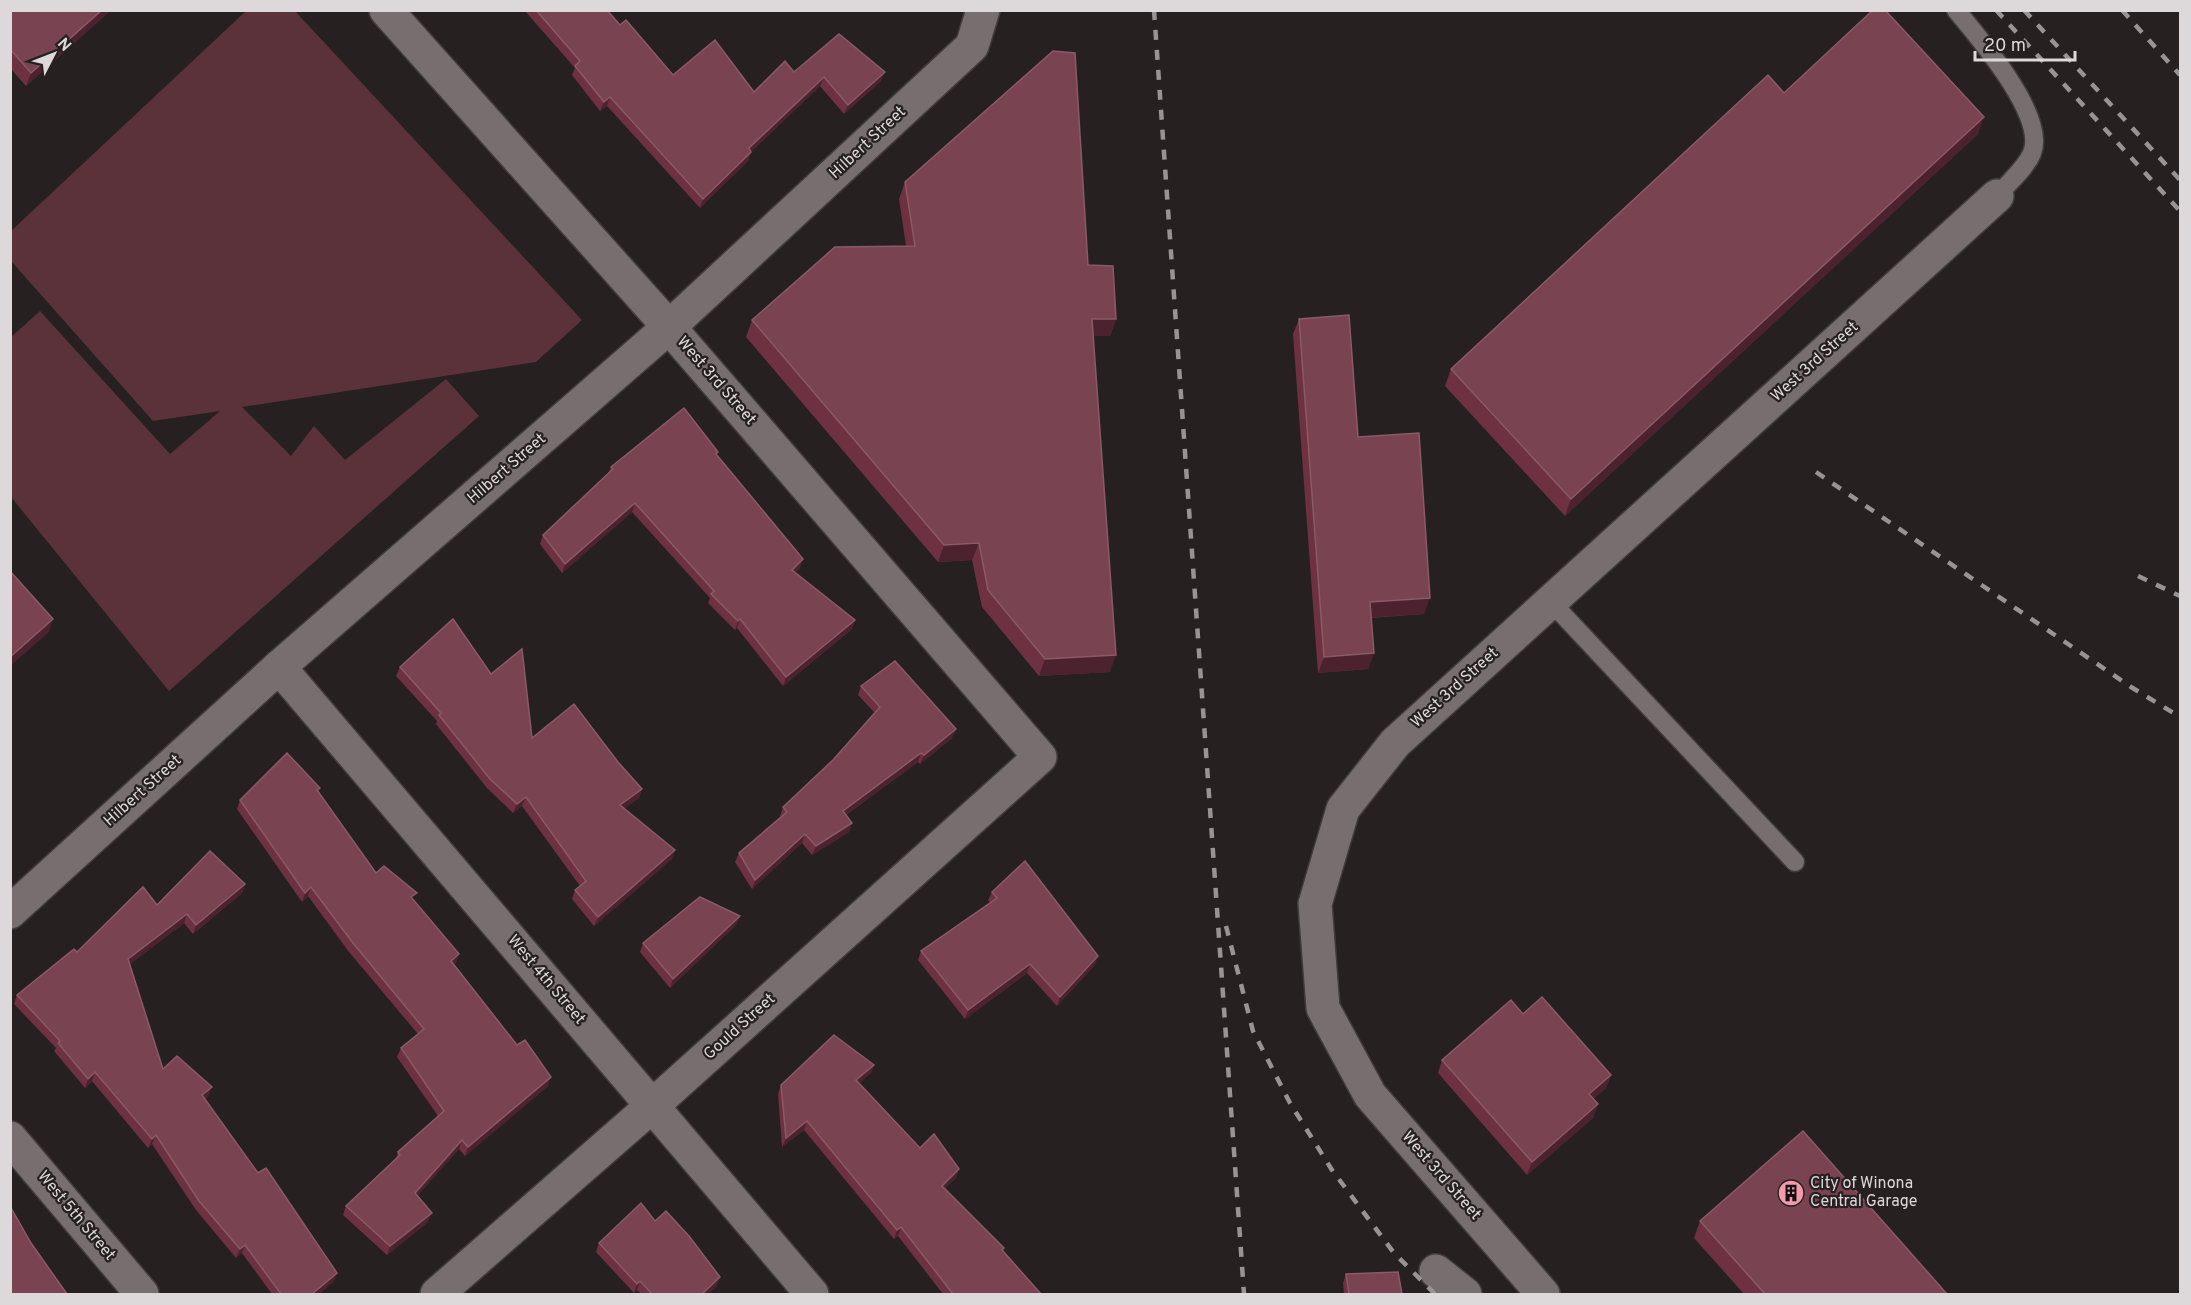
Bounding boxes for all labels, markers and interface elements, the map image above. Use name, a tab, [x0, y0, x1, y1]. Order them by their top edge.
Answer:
north arrow	[24, 24, 84, 84]
scale bar	[1975, 24, 2076, 62]
text: N	[52, 34, 75, 56]
text: 20 m	[1984, 35, 2026, 58]
street label: Hilbert Street	[825, 102, 911, 184]
street label: West 3rd Street	[1767, 317, 1863, 407]
street label: West 3rd Street	[672, 333, 760, 429]
street label: Hilbert Street	[464, 429, 550, 509]
street label: West 3rd Street	[1407, 643, 1503, 733]
street label: Hilbert Street	[100, 751, 186, 831]
street label: West 4th Street	[503, 931, 589, 1029]
street label: Gould Street	[700, 989, 780, 1065]
street label: West 3rd Street	[1397, 1128, 1485, 1224]
street label: West 5th Street	[33, 1167, 119, 1265]
place label: City of Winona Central Garage	[1810, 1174, 1917, 1212]
building icon: City of Winona Central Garage	[1776, 1178, 1806, 1208]

